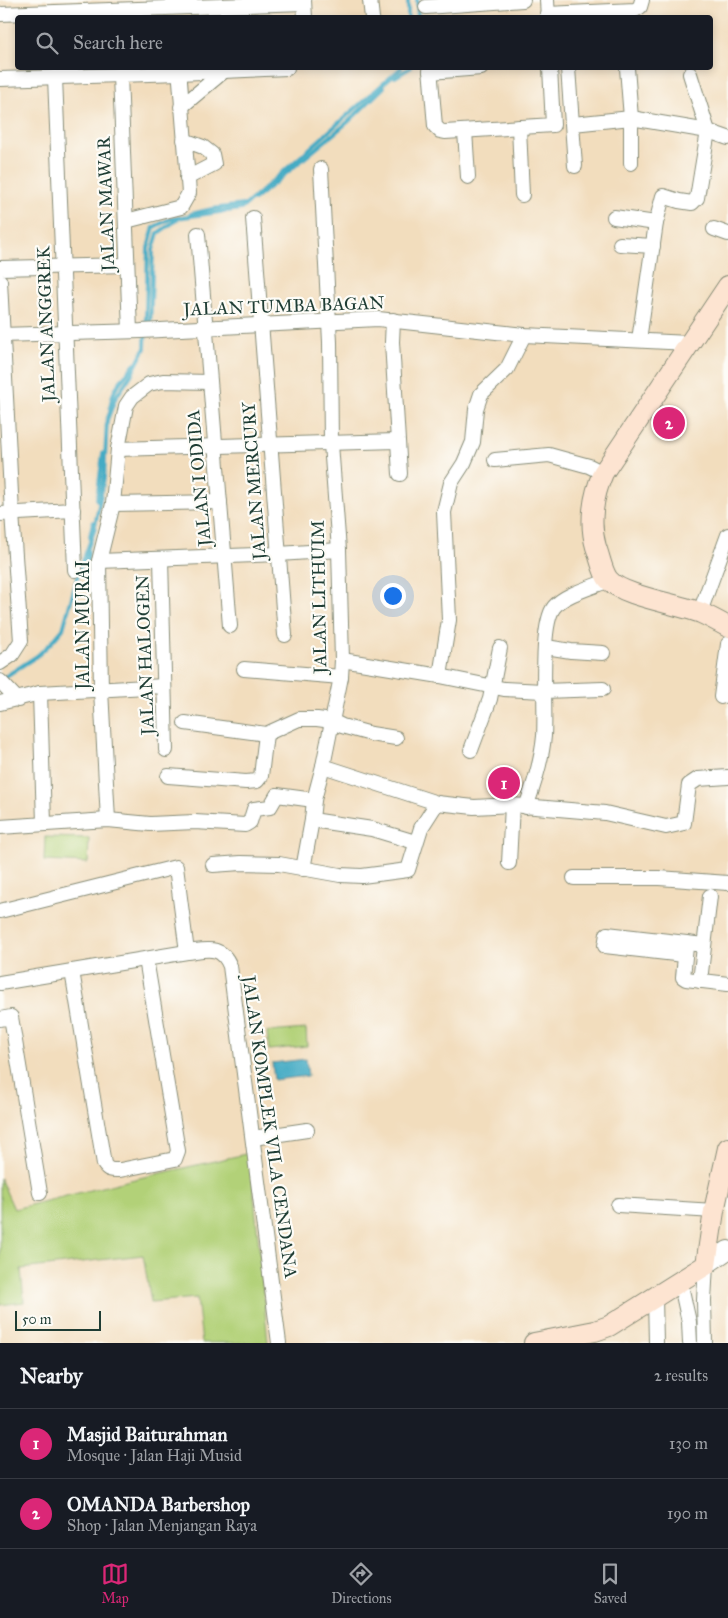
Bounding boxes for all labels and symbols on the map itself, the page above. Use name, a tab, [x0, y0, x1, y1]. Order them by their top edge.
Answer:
street label: JALAN MAWAR	[93, 135, 120, 274]
street label: JALAN ANGGREK	[32, 244, 61, 404]
street label: JALAN TUMBA BAGAN	[181, 291, 385, 322]
street label: JALAN MERCURY	[237, 401, 272, 563]
pin: 2	[653, 404, 685, 442]
street label: JALAN I ODIDA	[182, 409, 217, 549]
street label: JALAN LITHUIM	[307, 520, 332, 676]
street label: JALAN MURAI	[72, 560, 95, 692]
street label: JALAN HALOGEN	[131, 574, 160, 738]
your location	[380, 583, 406, 609]
pin: 1	[488, 764, 520, 802]
street label: JALAN KOMPLEK VILA CENDANA	[237, 972, 302, 1280]
scale bar	[15, 1308, 101, 1331]

